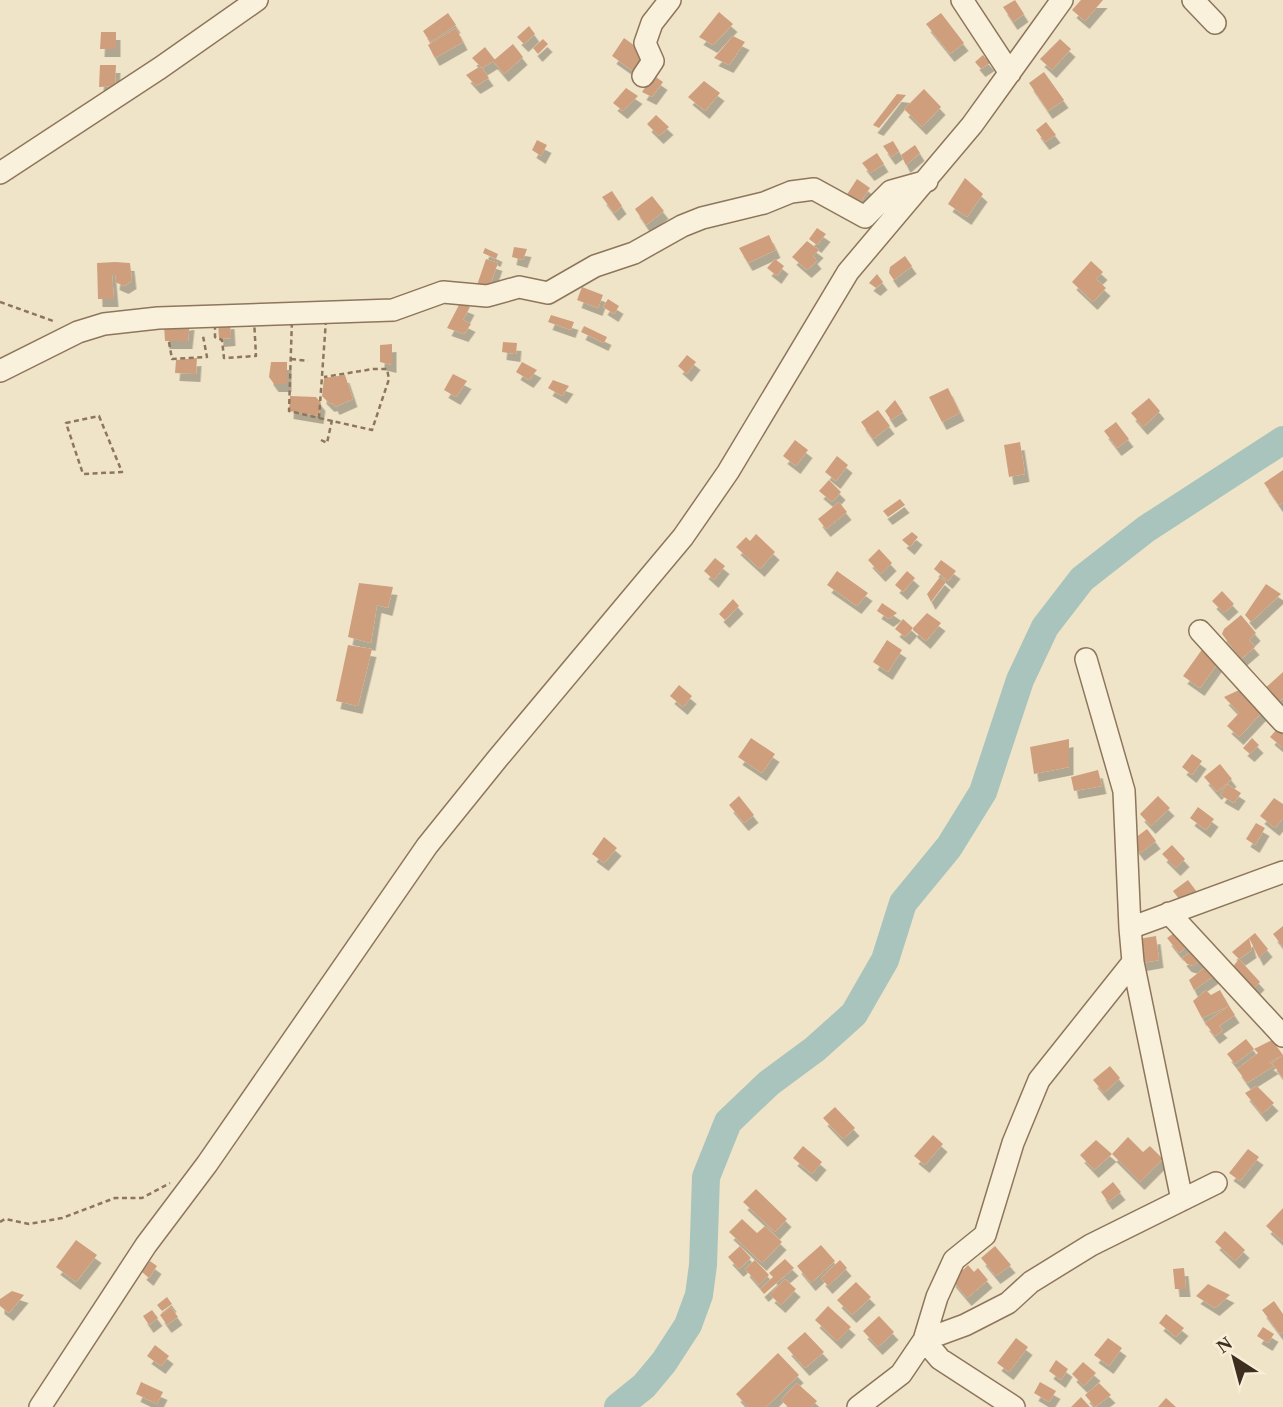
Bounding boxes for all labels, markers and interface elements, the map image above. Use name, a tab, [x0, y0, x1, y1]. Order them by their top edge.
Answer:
north arrow	[1199, 1323, 1269, 1393]
text: N	[1213, 1332, 1236, 1357]

